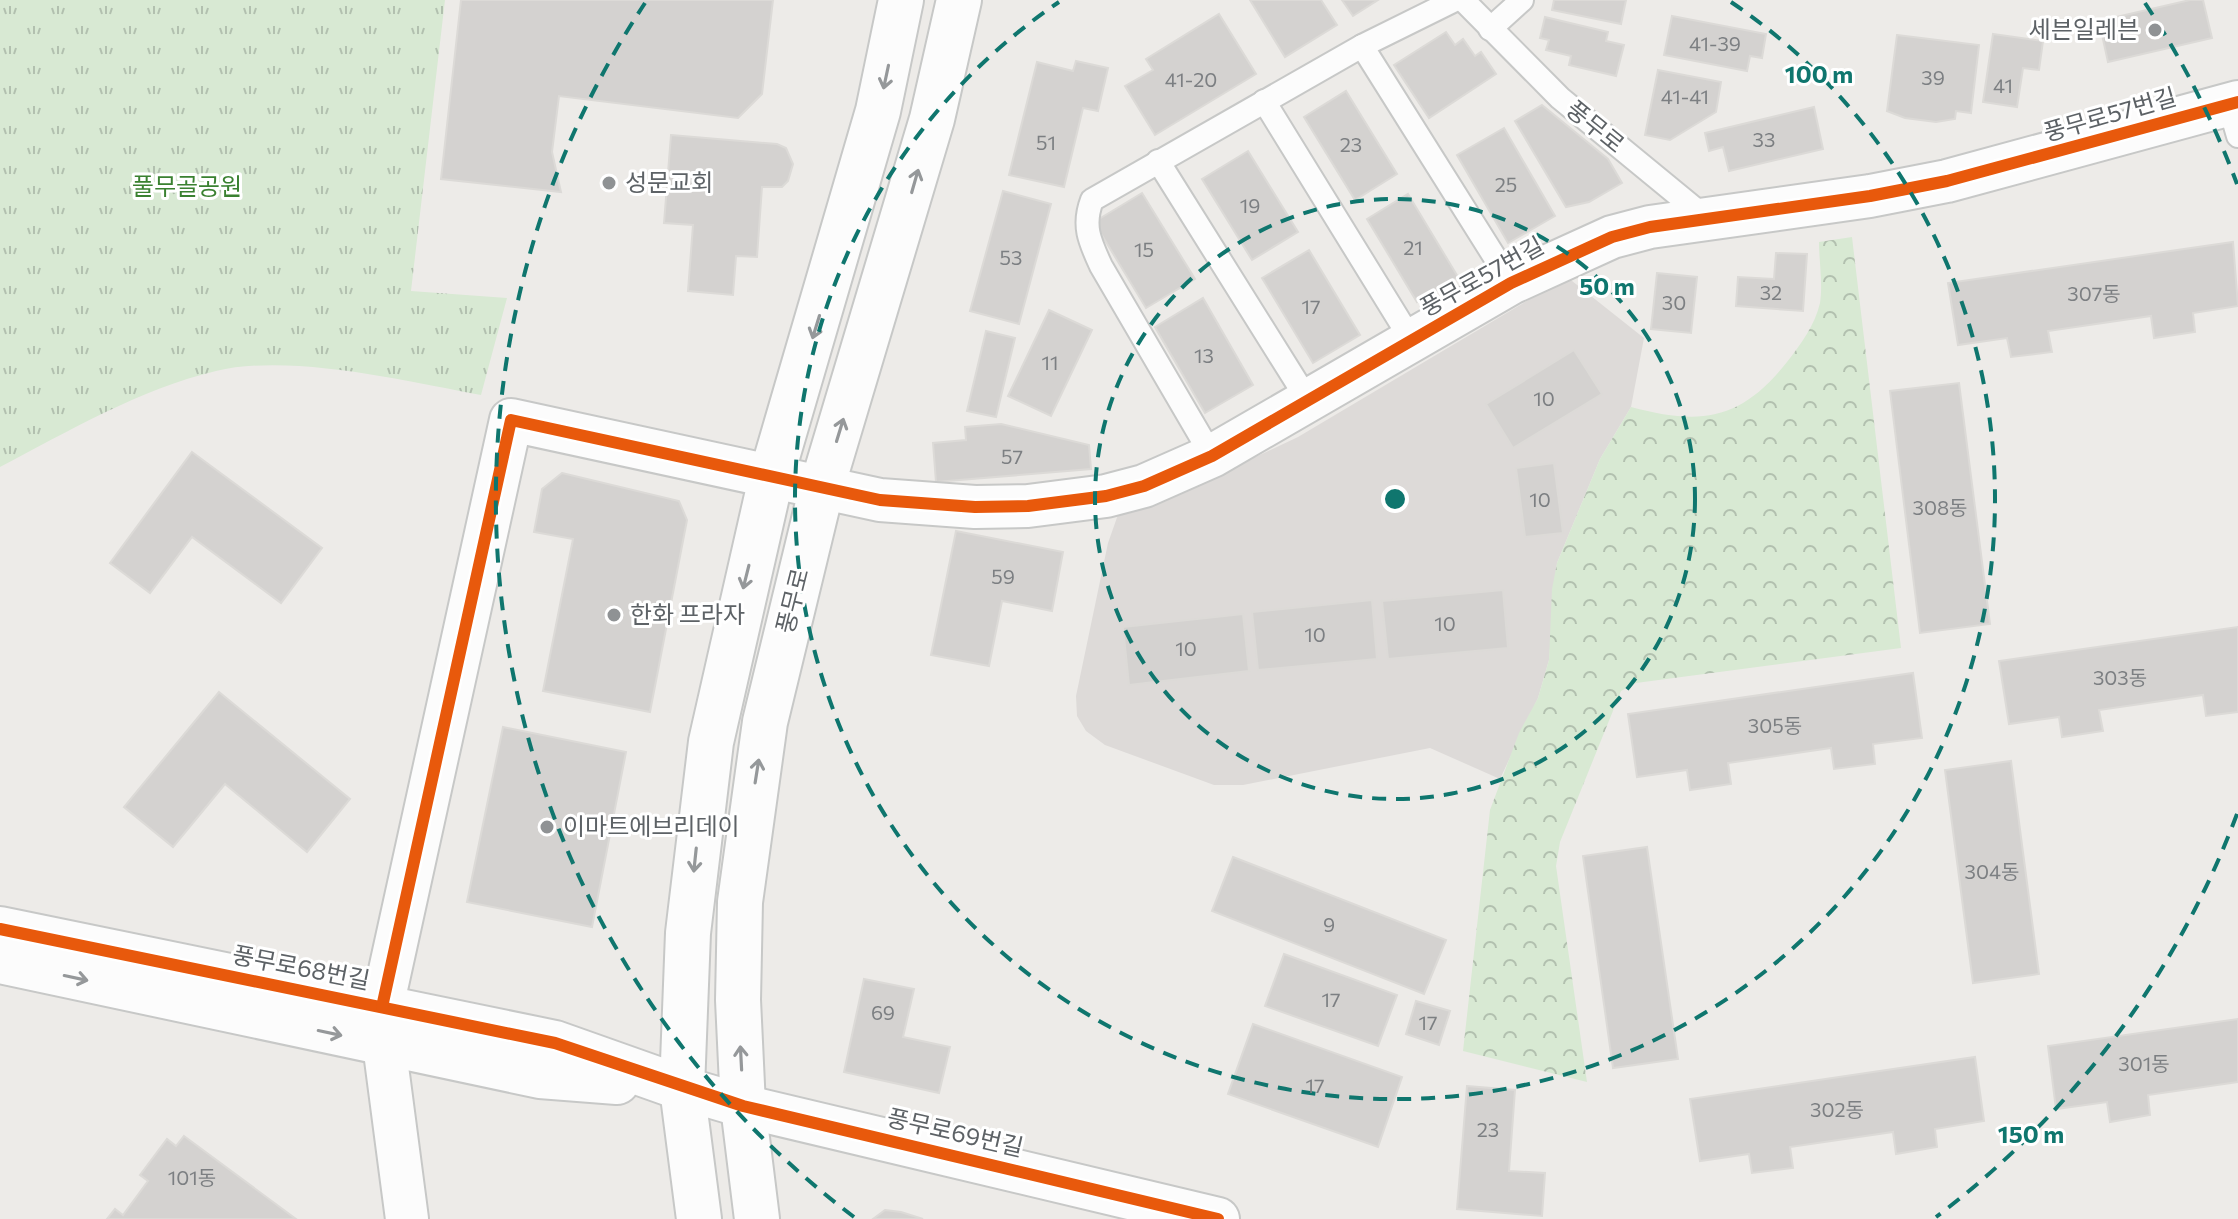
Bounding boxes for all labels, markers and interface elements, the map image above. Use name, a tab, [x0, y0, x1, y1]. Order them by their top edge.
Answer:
place label: 세븐일레븐	[2029, 14, 2139, 43]
marker: 세븐일레븐	[2146, 21, 2164, 39]
house number: 41-39	[1689, 31, 1741, 55]
text: 100 m	[1785, 59, 1853, 88]
one-way arrow	[878, 63, 893, 89]
house number: 39	[1921, 65, 1945, 89]
house number: 41-20	[1165, 67, 1217, 91]
house number: 41	[1993, 73, 2013, 97]
street label: 풍무로57번길	[2040, 81, 2179, 146]
house number: 41-41	[1661, 84, 1709, 108]
street label: 풍무로	[1561, 94, 1631, 158]
house number: 33	[1753, 127, 1775, 151]
house number: 51	[1036, 130, 1056, 154]
house number: 23	[1340, 132, 1362, 156]
place label: 성문교회	[625, 167, 713, 196]
one-way arrow	[908, 168, 923, 194]
park label: 풀무골공원	[132, 171, 242, 200]
house number: 25	[1495, 172, 1517, 196]
marker: 성문교회	[600, 174, 618, 192]
house number: 19	[1240, 193, 1260, 217]
street label: 풍무로57번길	[1414, 230, 1548, 322]
house number: 21	[1403, 235, 1423, 259]
house number: 15	[1134, 237, 1154, 261]
house number: 53	[1000, 245, 1022, 269]
text: 50 m	[1579, 271, 1635, 300]
house number: 32	[1760, 280, 1782, 304]
house number: 307동	[2067, 281, 2121, 305]
house number: 30	[1662, 290, 1686, 314]
house number: 17	[1301, 294, 1321, 318]
one-way arrow	[808, 314, 822, 339]
house number: 13	[1194, 343, 1214, 367]
house number: 11	[1041, 350, 1059, 374]
house number: 10	[1533, 386, 1555, 410]
one-way arrow	[833, 417, 848, 443]
house number: 57	[1001, 444, 1023, 468]
centre of rings	[1381, 485, 1409, 513]
house number: 10	[1529, 487, 1551, 511]
house number: 308동	[1913, 495, 1968, 519]
one-way arrow	[738, 564, 753, 590]
house number: 59	[991, 564, 1015, 588]
street label: 풍무로	[769, 565, 814, 636]
place label: 한화 프라자	[630, 599, 745, 628]
marker: 한화 프라자	[605, 606, 623, 624]
house number: 10	[1434, 611, 1456, 635]
house number: 10	[1304, 622, 1326, 646]
house number: 10	[1175, 636, 1197, 660]
house number: 303동	[2093, 665, 2147, 689]
house number: 305동	[1748, 713, 1802, 737]
one-way arrow	[750, 759, 765, 784]
place label: 이마트에브리데이	[563, 811, 740, 840]
marker: 이마트에브리데이	[538, 818, 556, 836]
one-way arrow	[687, 846, 702, 873]
house number: 304동	[1965, 859, 2019, 883]
house number: 9	[1323, 912, 1335, 936]
street label: 풍무로68번길	[230, 939, 373, 994]
one-way arrow	[63, 971, 89, 986]
house number: 17	[1321, 987, 1341, 1011]
house number: 69	[871, 1000, 895, 1024]
house number: 17	[1418, 1010, 1438, 1034]
one-way arrow	[317, 1026, 343, 1041]
one-way arrow	[733, 1045, 748, 1072]
house number: 301동	[2118, 1051, 2170, 1075]
house number: 17	[1305, 1073, 1325, 1097]
house number: 302동	[1810, 1097, 1864, 1121]
street label: 풍무로69번길	[884, 1102, 1026, 1161]
house number: 23	[1477, 1117, 1499, 1141]
text: 150 m	[1998, 1119, 2064, 1148]
house number: 101동	[168, 1165, 216, 1189]

